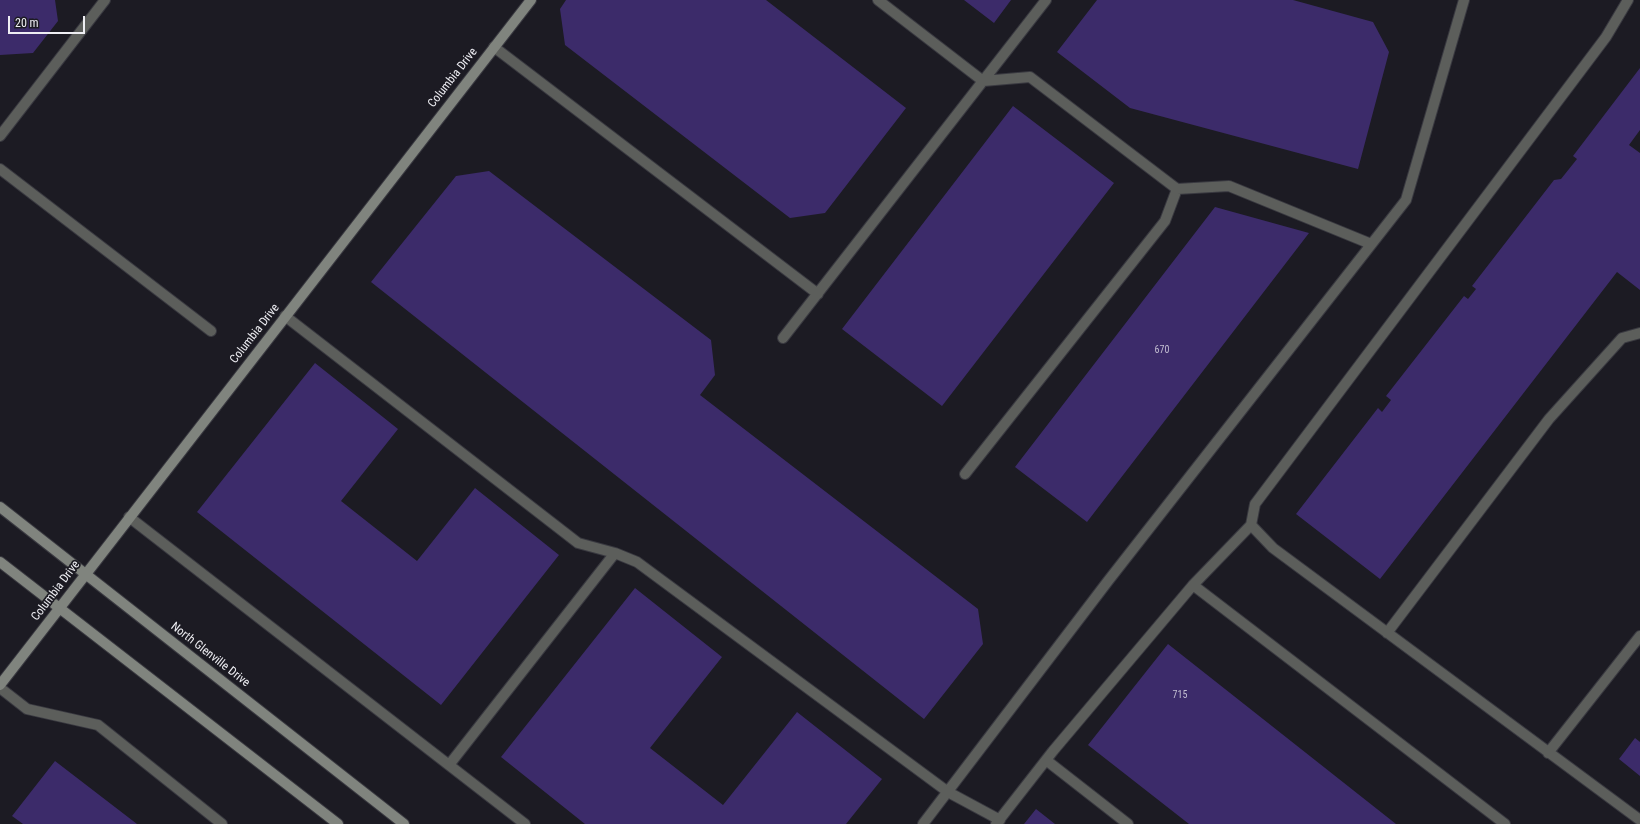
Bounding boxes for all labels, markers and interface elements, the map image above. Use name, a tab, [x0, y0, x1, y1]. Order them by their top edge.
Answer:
scale bar	[10, 8, 87, 34]
text: 20 m	[15, 16, 39, 30]
street label: Columbia Drive	[425, 45, 481, 111]
street label: Columbia Drive	[227, 301, 283, 367]
house number: 670	[1155, 344, 1169, 356]
street label: Columbia Drive	[29, 558, 83, 624]
street label: North Glenville Drive	[168, 620, 252, 690]
house number: 715	[1173, 689, 1187, 701]

